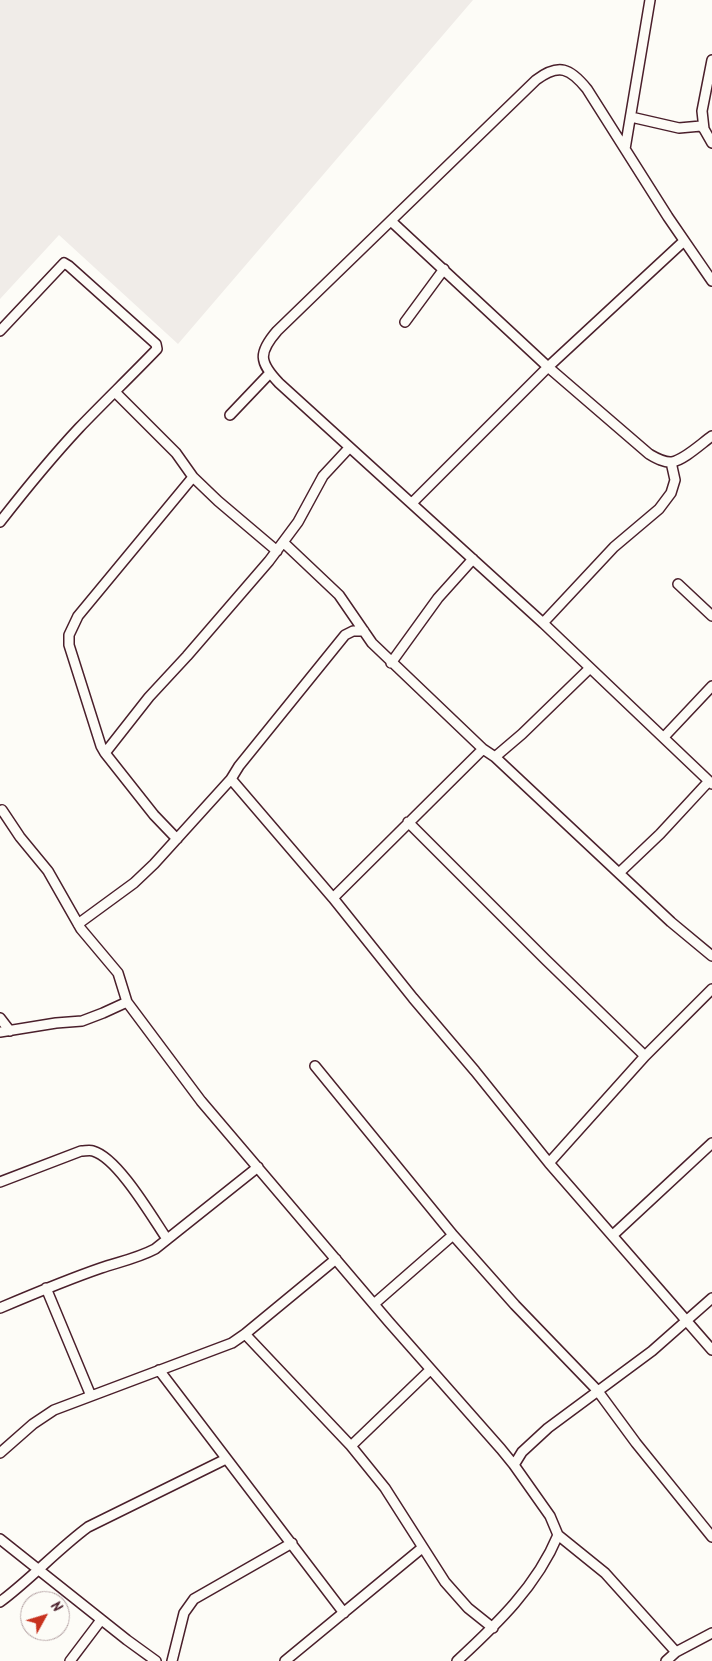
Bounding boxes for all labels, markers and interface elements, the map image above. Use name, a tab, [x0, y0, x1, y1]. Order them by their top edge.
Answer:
north arrow	[20, 1591, 70, 1641]
text: N	[45, 1597, 67, 1618]

